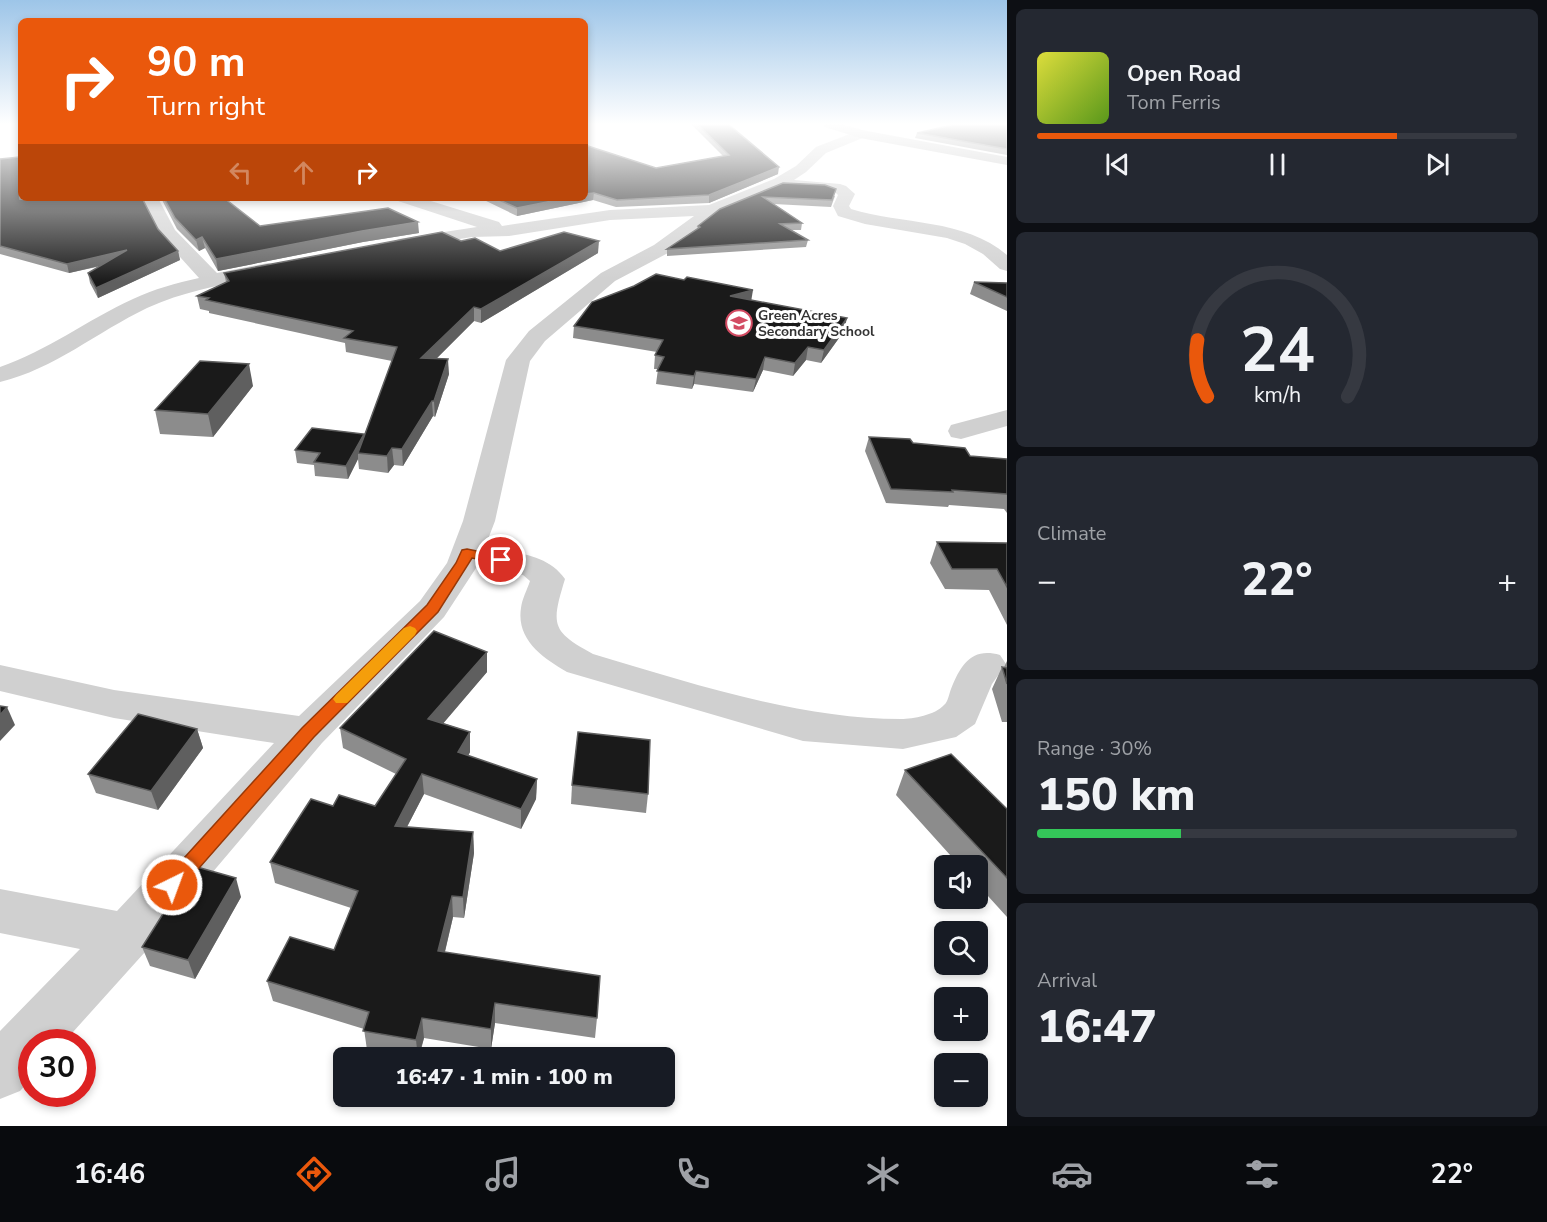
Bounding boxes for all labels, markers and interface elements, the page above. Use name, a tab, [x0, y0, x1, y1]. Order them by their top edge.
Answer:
text: 90 m	[147, 34, 246, 91]
icon: right	[48, 42, 126, 120]
text: Open Road	[1127, 59, 1241, 89]
text: Turn right	[147, 88, 265, 125]
text: Tom Ferris	[1127, 89, 1221, 116]
icon: previous	[1101, 148, 1134, 181]
icon: pause	[1261, 148, 1294, 181]
icon: next	[1421, 148, 1454, 181]
icon: left	[224, 156, 257, 189]
icon: ahead	[287, 156, 320, 189]
icon: right	[350, 156, 383, 189]
place label: Green Acres Secondary School	[758, 306, 875, 341]
school or university icon: Green Acres Secondary School	[724, 308, 754, 338]
text: 24	[1240, 308, 1314, 393]
text: km/h	[1253, 380, 1301, 410]
text: Climate	[1037, 520, 1106, 547]
pin	[475, 534, 526, 585]
icon: arrive	[484, 543, 517, 576]
text: 22°	[1241, 550, 1313, 611]
text: −	[1037, 559, 1057, 604]
text: +	[1497, 559, 1517, 604]
text: Range · 30%	[1037, 735, 1152, 762]
text: 150 km	[1037, 765, 1196, 826]
position arrow	[140, 853, 204, 917]
map controls	[934, 855, 988, 1107]
button: sound	[934, 855, 988, 909]
button: search	[934, 921, 988, 975]
text: Arrival	[1037, 967, 1097, 994]
button: +	[934, 987, 988, 1041]
text: 16:47	[1037, 997, 1157, 1058]
speed limit sign: 30	[18, 1029, 96, 1107]
button: −	[934, 1053, 988, 1107]
text: 16:47 · 1 min · 100 m	[395, 1062, 613, 1092]
icon: directions	[293, 1153, 335, 1195]
icon: music	[482, 1153, 524, 1195]
icon: phone	[672, 1153, 714, 1195]
icon: climate	[862, 1153, 904, 1195]
icon: car	[1051, 1153, 1093, 1195]
icon: filters	[1241, 1153, 1283, 1195]
text: 16:46	[74, 1156, 145, 1193]
text: 22°	[1430, 1156, 1473, 1193]

